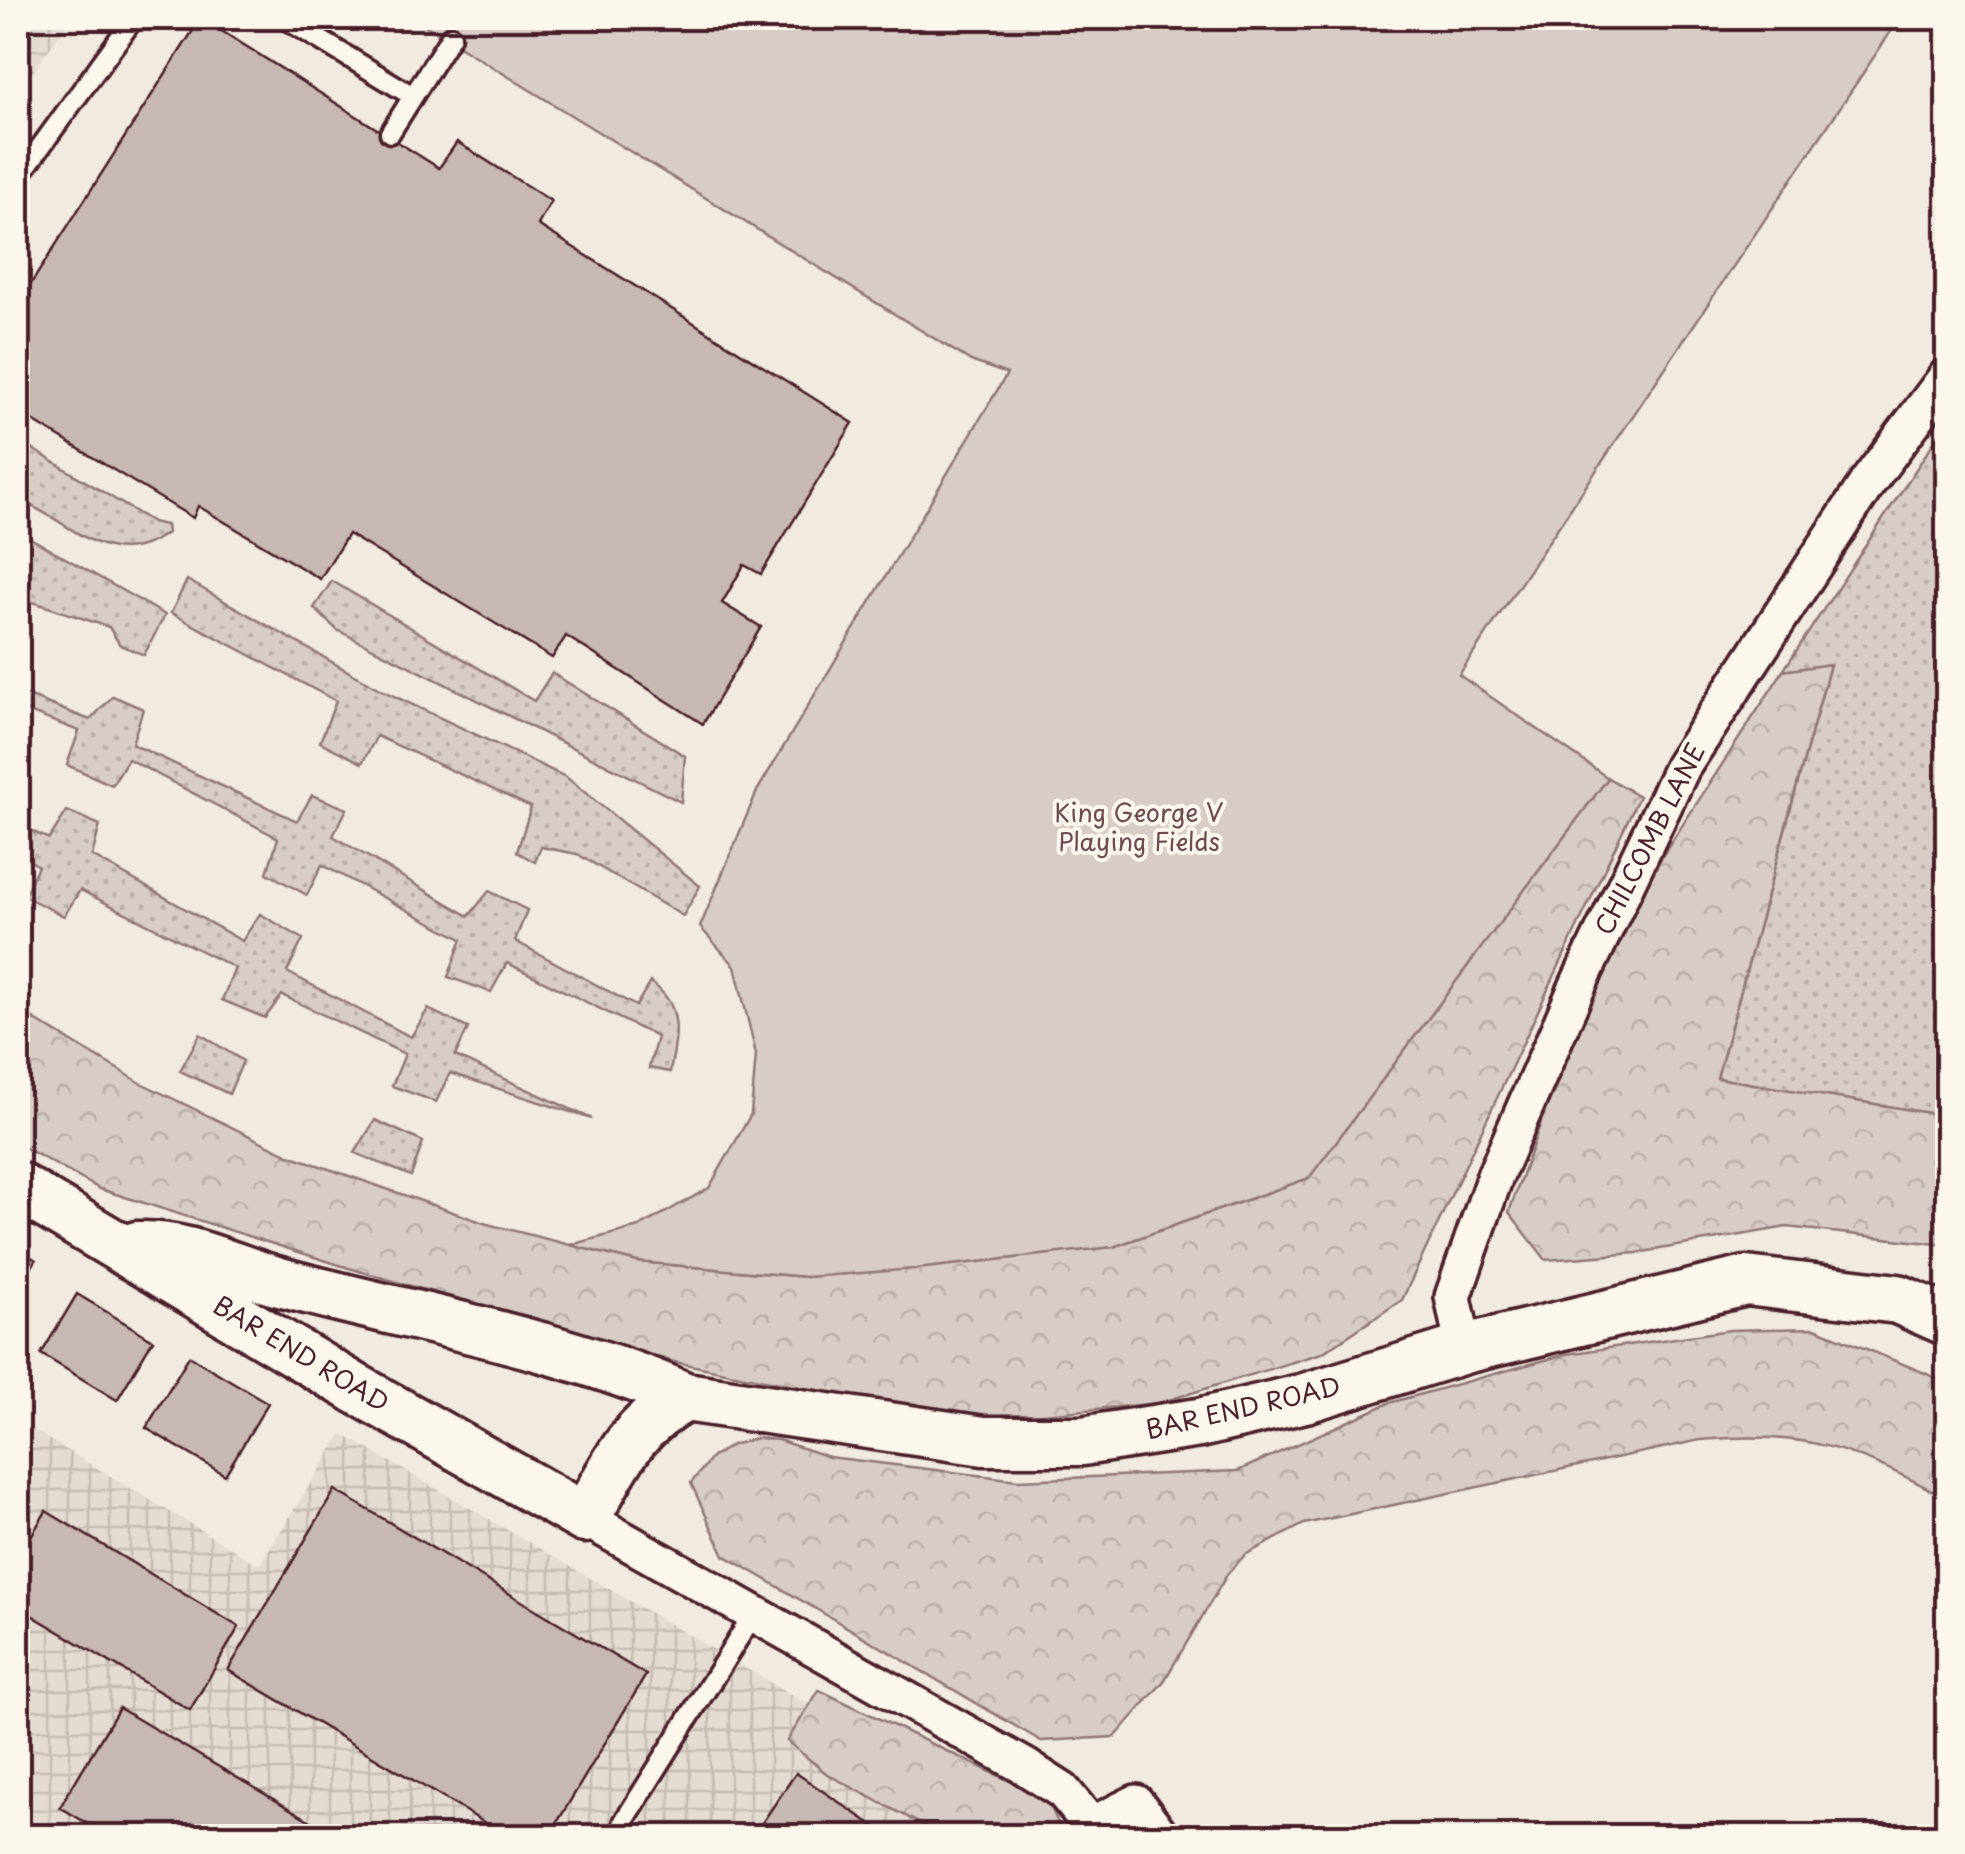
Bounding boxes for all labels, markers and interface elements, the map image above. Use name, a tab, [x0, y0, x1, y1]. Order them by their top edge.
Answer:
street label: CHILCOMB LANE	[1584, 736, 1714, 941]
park label: King George V Playing Fields	[1054, 793, 1224, 860]
street label: BAR END ROAD	[206, 1286, 397, 1421]
street label: BAR END ROAD	[1142, 1366, 1344, 1448]

